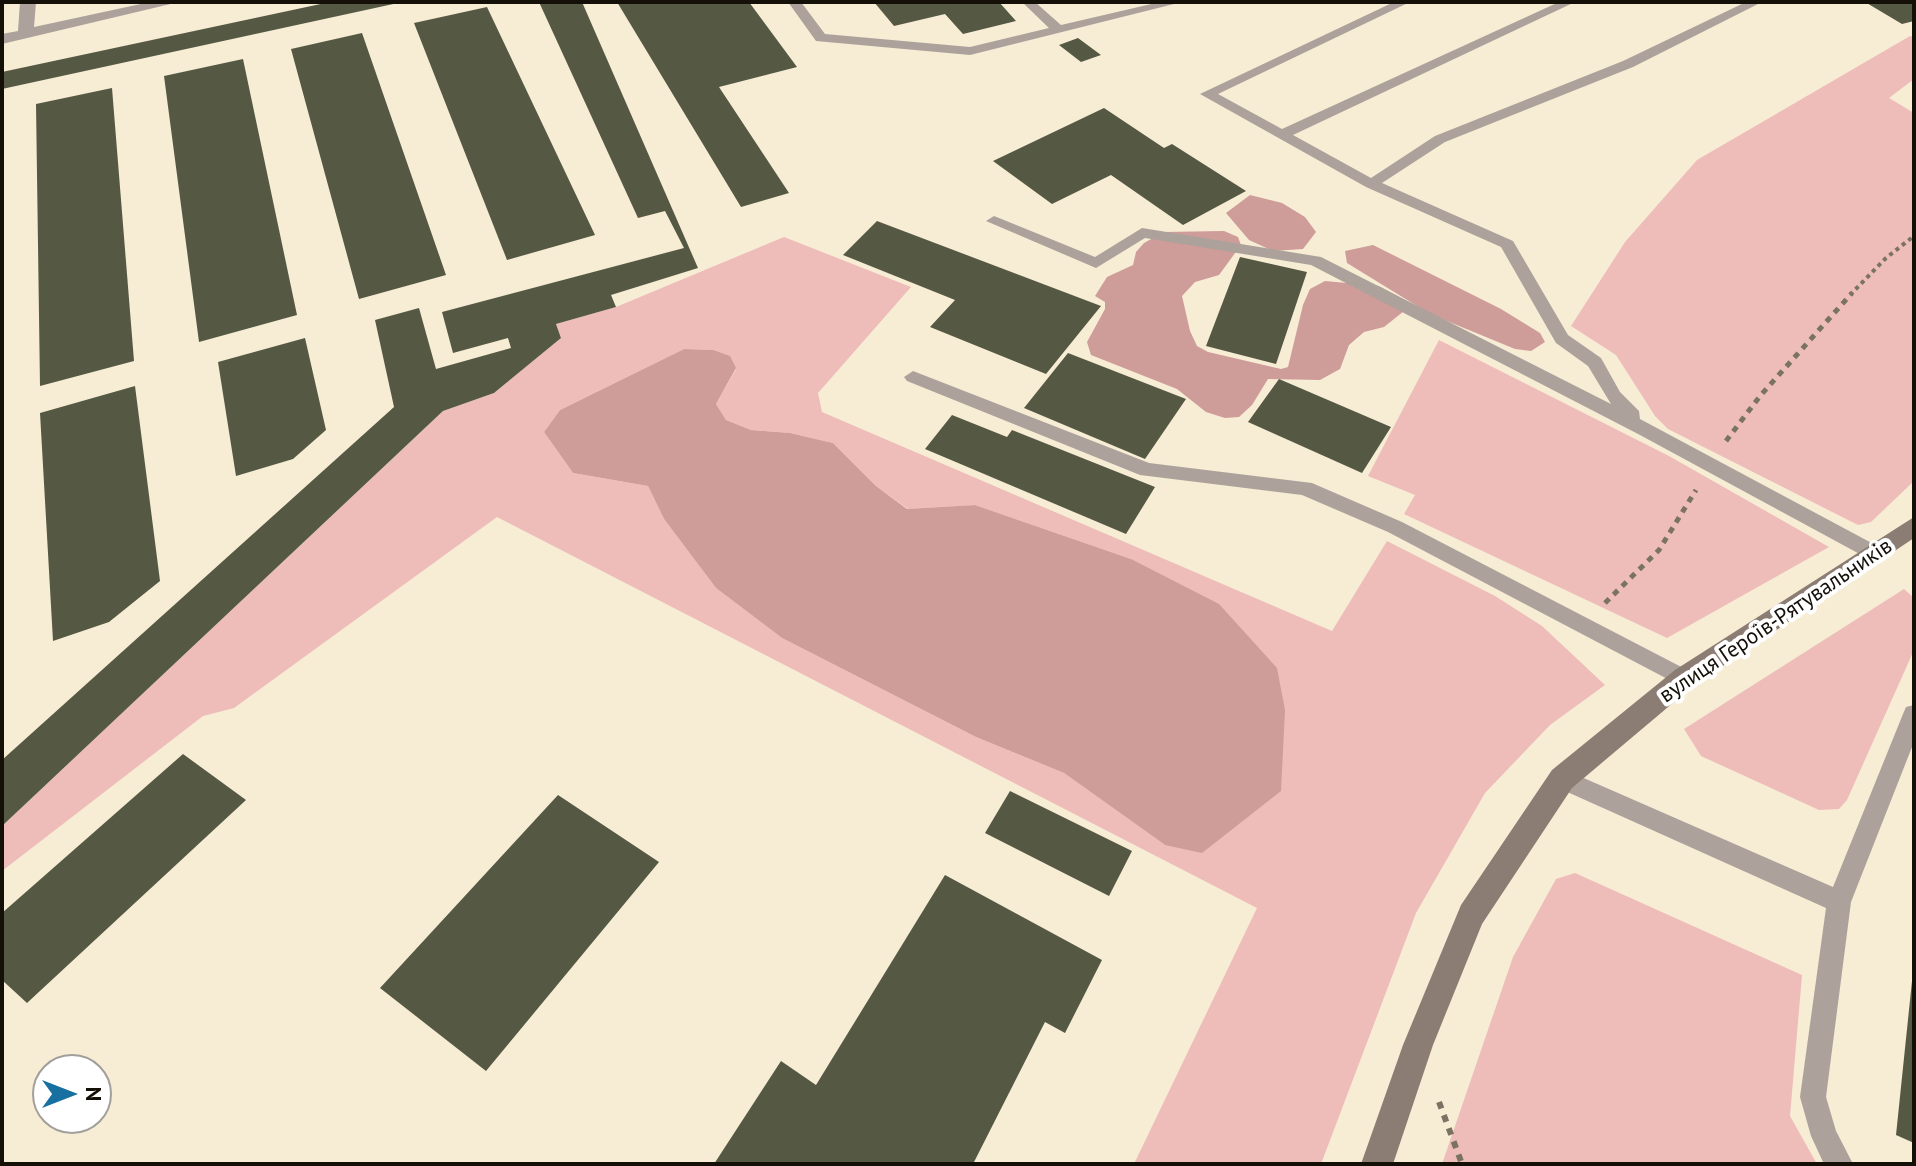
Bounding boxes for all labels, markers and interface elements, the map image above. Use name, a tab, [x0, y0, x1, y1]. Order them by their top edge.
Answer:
street label: вулиця Героїв-Рятувальників	[1654, 533, 1898, 709]
north arrow	[32, 1054, 112, 1134]
text: N	[80, 1087, 108, 1101]

